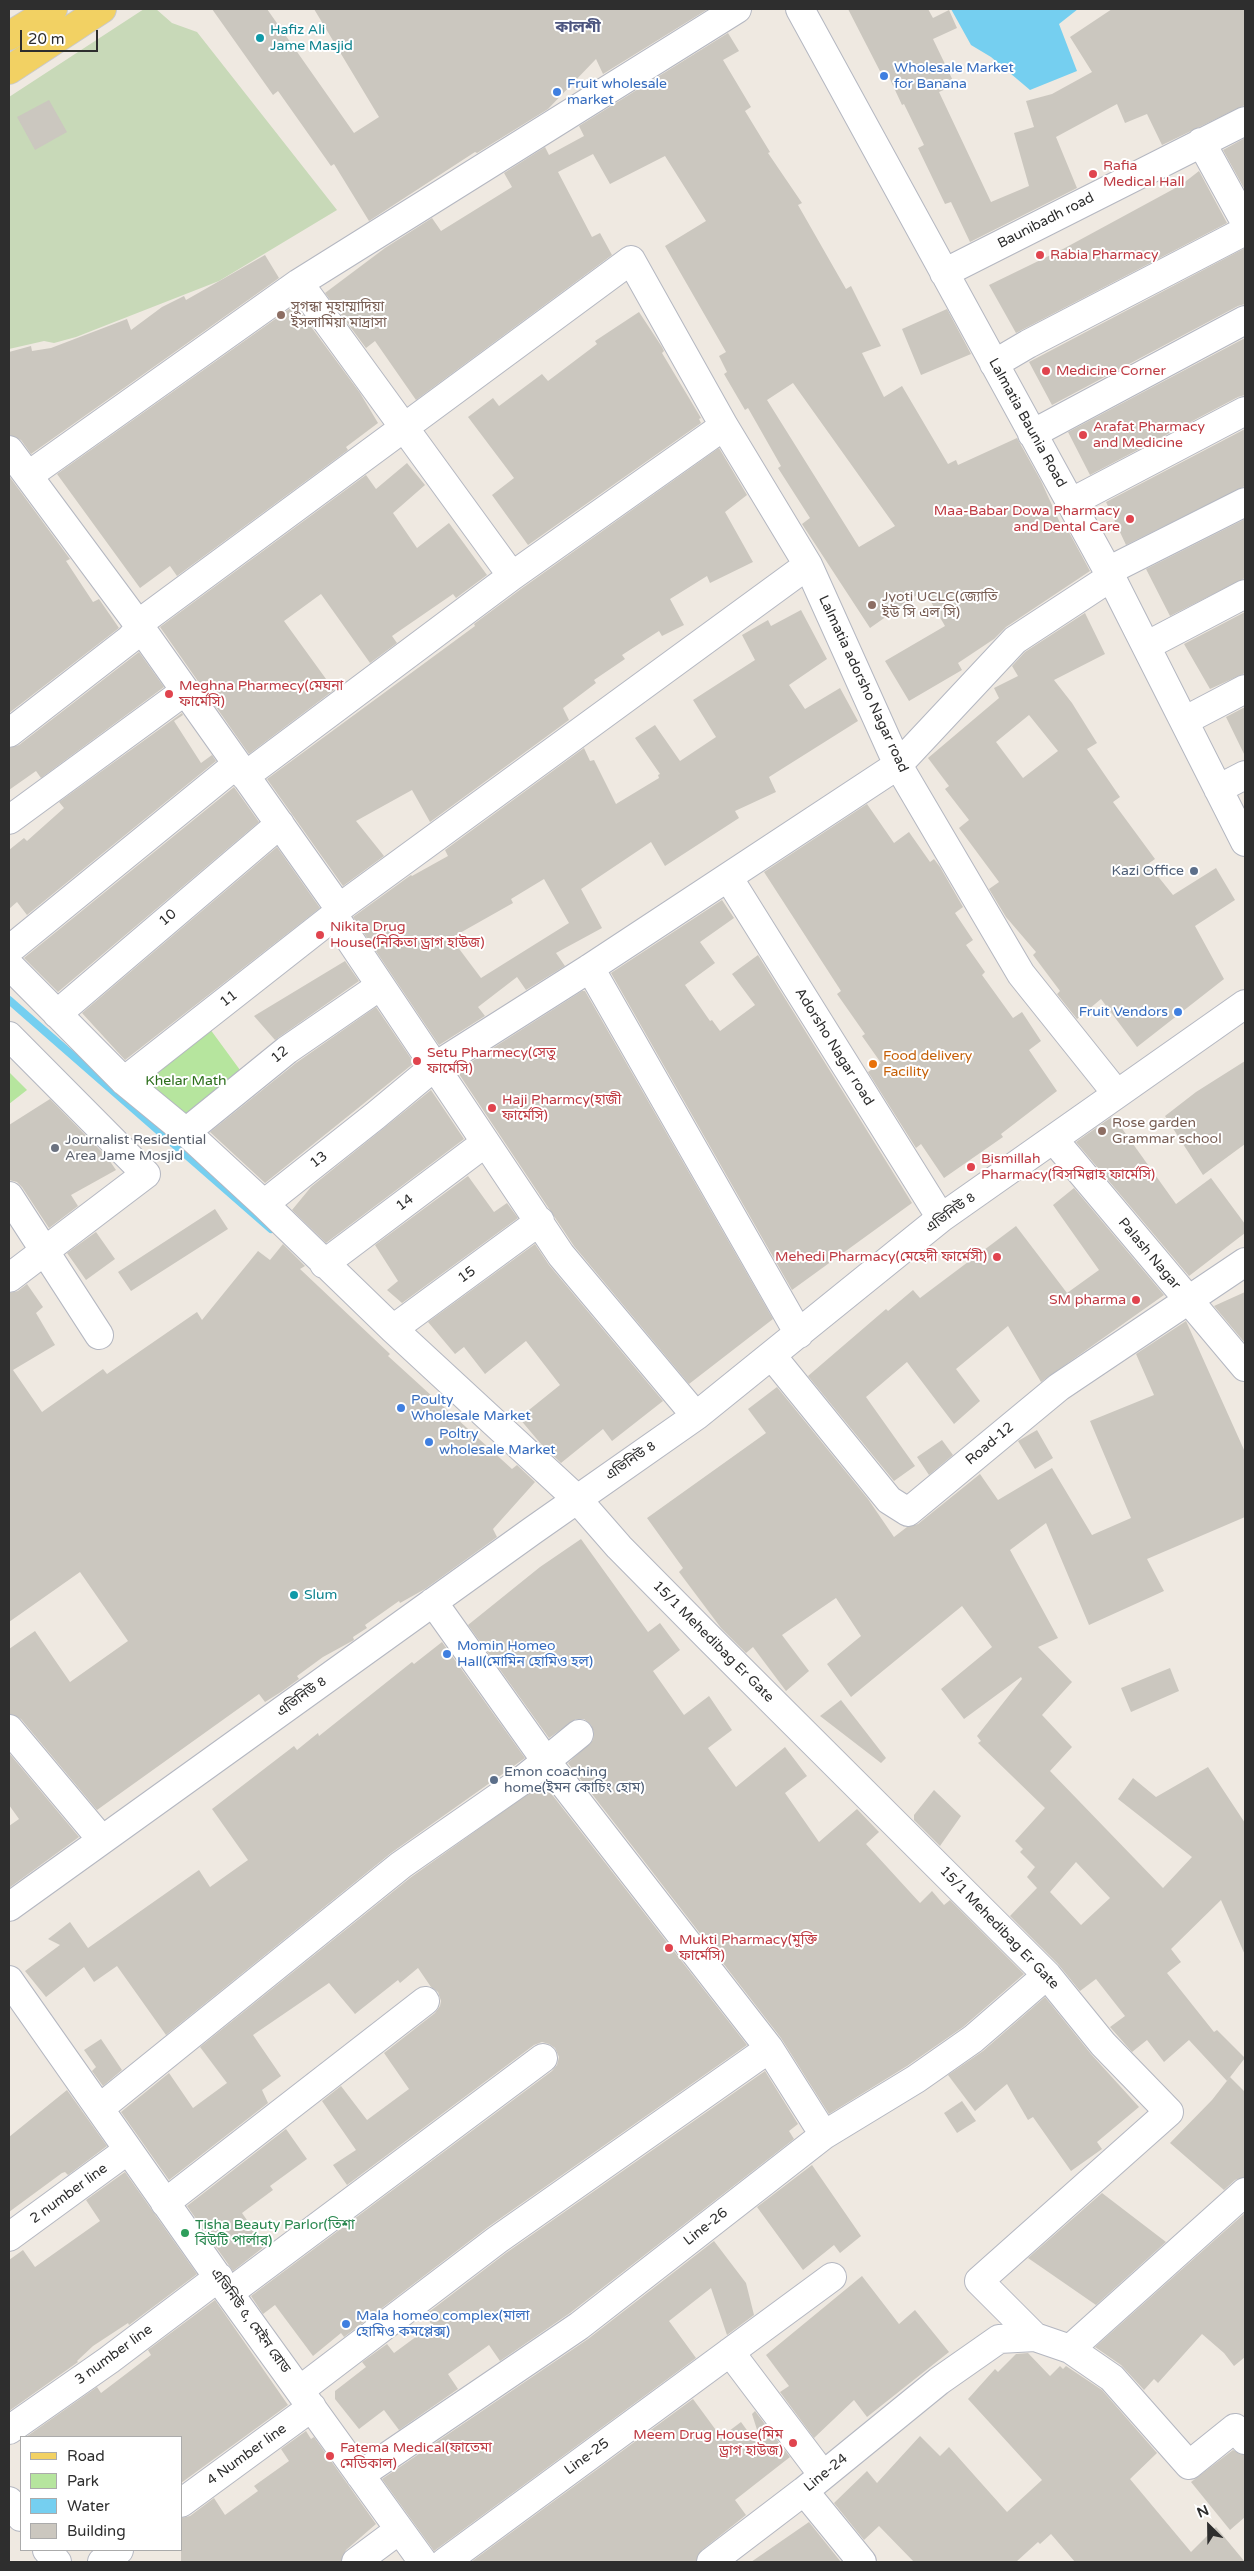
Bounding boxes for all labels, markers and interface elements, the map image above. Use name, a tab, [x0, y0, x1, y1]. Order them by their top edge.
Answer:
district label: কালশী	[555, 18, 601, 38]
scale bar	[22, 20, 100, 52]
place label: Hafiz Ali Jame Masjid	[270, 22, 353, 54]
text: 20 m	[28, 30, 65, 48]
marker: Hafiz Ali Jame Masjid	[254, 32, 266, 44]
place label: Wholesale Market for Banana	[894, 60, 1014, 92]
marker: Wholesale Market for Banana	[878, 70, 890, 82]
place label: Fruit wholesale market	[567, 76, 667, 108]
marker: Fruit wholesale market	[551, 86, 563, 98]
place label: Rafia Medical Hall	[1103, 158, 1184, 190]
marker: Rafia Medical Hall	[1087, 168, 1099, 180]
street label: Baunibadh road	[995, 189, 1097, 253]
place label: Rabia Pharmacy	[1050, 247, 1158, 263]
marker: Rabia Pharmacy	[1034, 249, 1046, 261]
place label: সুগন্ধা মুহাম্মাদিয়া ইসলামিয়া মাদ্রাসা	[291, 299, 387, 332]
marker: সুগন্ধা মুহাম্মাদিয়া ইসলামিয়া মাদ্রাসা	[275, 309, 287, 321]
street label: Lalmatia Baunia Road	[984, 355, 1070, 491]
place label: Medicine Corner	[1056, 363, 1166, 379]
marker: Medicine Corner	[1040, 365, 1052, 377]
place label: Arafat Pharmacy and Medicine	[1093, 419, 1205, 452]
marker: Arafat Pharmacy and Medicine	[1077, 429, 1089, 441]
place label: Maa-Babar Dowa Pharmacy and Dental Care	[934, 503, 1120, 536]
marker: Maa-Babar Dowa Pharmacy and Dental Care	[1124, 513, 1136, 525]
place label: Jyoti UCLC(জ্যোতি ইউ সি এল সি)	[882, 589, 998, 622]
street label: Lalmatia adorsho Nagar road	[815, 593, 911, 775]
marker: Jyoti UCLC(জ্যোতি ইউ সি এল সি)	[866, 599, 878, 611]
place label: Meghna Pharmecy(মেঘনা ফার্মেসি)	[179, 678, 343, 710]
marker: Meghna Pharmecy(মেঘনা ফার্মেসি)	[163, 688, 175, 700]
place label: Kazi Office	[1112, 863, 1184, 879]
marker: Kazi Office	[1188, 865, 1200, 877]
street label: 10	[156, 906, 180, 930]
place label: Nikita Drug House(নিকিতা ড্রাগ হাউজ)	[330, 919, 485, 952]
marker: Nikita Drug House(নিকিতা ড্রাগ হাউজ)	[314, 929, 326, 941]
street label: Adorsho Nagar road	[791, 985, 877, 1109]
street label: 11	[217, 987, 241, 1011]
place label: Fruit Vendors	[1079, 1004, 1168, 1020]
marker: Fruit Vendors	[1172, 1006, 1184, 1018]
street label: 12	[268, 1043, 292, 1067]
place label: Setu Pharmecy(সেতু ফার্মেসি)	[427, 1045, 556, 1078]
place label: Food delivery Facility	[883, 1048, 972, 1080]
marker: Setu Pharmecy(সেতু ফার্মেসি)	[411, 1055, 423, 1067]
marker: Food delivery Facility	[867, 1058, 879, 1070]
park label: Khelar Math	[145, 1073, 227, 1089]
place label: Haji Pharmcy(হাজী ফার্মেসি)	[502, 1092, 621, 1124]
marker: Haji Pharmcy(হাজী ফার্মেসি)	[486, 1102, 498, 1114]
place label: Rose garden Grammar school	[1112, 1115, 1222, 1148]
marker: Rose garden Grammar school	[1096, 1125, 1108, 1137]
place label: Journalist Residential Area Jame Mosjid	[65, 1132, 206, 1164]
marker: Journalist Residential Area Jame Mosjid	[49, 1142, 61, 1154]
street label: 13	[307, 1148, 331, 1172]
place label: Bismillah Pharmacy(বিসমিল্লাহ ফার্মেসি)	[981, 1151, 1155, 1184]
marker: Bismillah Pharmacy(বিসমিল্লাহ ফার্মেসি)	[965, 1161, 977, 1173]
street label: এভিনিউ ৪	[923, 1189, 979, 1237]
street label: 14	[393, 1191, 417, 1215]
street label: Palash Nagar	[1114, 1215, 1184, 1293]
place label: Mehedi Pharmacy(মেহেদী ফার্মেসী)	[775, 1249, 987, 1265]
marker: Mehedi Pharmacy(মেহেদী ফার্মেসী)	[991, 1251, 1003, 1263]
street label: 15	[455, 1263, 479, 1287]
place label: SM pharma	[1049, 1292, 1126, 1308]
marker: SM pharma	[1130, 1294, 1142, 1306]
place label: Poulty Wholesale Market	[411, 1392, 531, 1424]
marker: Poulty Wholesale Market	[395, 1402, 407, 1414]
street label: Road-12	[963, 1419, 1017, 1469]
place label: Poltry wholesale Market	[439, 1426, 556, 1458]
marker: Poltry wholesale Market	[423, 1436, 435, 1448]
street label: এভিনিউ ৪	[603, 1438, 659, 1484]
street label: 15/1 Mehedibag Er Gate	[649, 1578, 777, 1706]
place label: Slum	[304, 1587, 337, 1603]
marker: Slum	[288, 1589, 300, 1601]
place label: Momin Homeo Hall(মোমিন হোমিও হল)	[457, 1638, 593, 1670]
marker: Momin Homeo Hall(মোমিন হোমিও হল)	[441, 1648, 453, 1660]
street label: এভিনিউ ৪	[274, 1673, 330, 1721]
place label: Emon coaching home(ইমন কোচিং হোম)	[504, 1764, 645, 1796]
marker: Emon coaching home(ইমন কোচিং হোম)	[488, 1774, 500, 1786]
street label: 15/1 Mehedibag Er Gate	[936, 1863, 1062, 1993]
place label: Mukti Pharmacy(মুক্তি ফার্মেসি)	[679, 1932, 817, 1964]
marker: Mukti Pharmacy(মুক্তি ফার্মেসি)	[663, 1942, 675, 1954]
street label: 2 number line	[27, 2160, 111, 2228]
street label: Line-26	[681, 2205, 731, 2249]
place label: Tisha Beauty Parlor(তিশা বিউটি পার্লার)	[195, 2217, 355, 2250]
marker: Tisha Beauty Parlor(তিশা বিউটি পার্লার)	[179, 2227, 191, 2239]
street label: এভিনিউ ৫, মেইন রোড	[206, 2265, 294, 2377]
place label: Mala homeo complex(মালা হোমিও কমপ্লেক্স)	[356, 2308, 529, 2340]
marker: Mala homeo complex(মালা হোমিও কমপ্লেক্স)	[340, 2318, 352, 2330]
street label: 3 number line	[72, 2321, 156, 2389]
street label: 4 Number line	[204, 2421, 290, 2489]
place label: Meem Drug House(মিম ড্রাগ হাউজ)	[633, 2427, 783, 2460]
street label: Line-25	[561, 2435, 613, 2479]
legend	[20, 2436, 182, 2551]
marker: Meem Drug House(মিম ড্রাগ হাউজ)	[787, 2437, 799, 2449]
place label: Fatema Medical(ফাতেমা মেডিকাল)	[340, 2440, 492, 2472]
text: Road	[67, 2447, 105, 2465]
marker: Fatema Medical(ফাতেমা মেডিকাল)	[324, 2450, 336, 2462]
street label: Line-24	[801, 2450, 851, 2496]
text: Park	[67, 2472, 99, 2490]
text: Water	[67, 2497, 110, 2515]
north arrow	[1184, 2501, 1234, 2551]
text: N	[1194, 2502, 1211, 2522]
text: Building	[67, 2522, 126, 2540]

